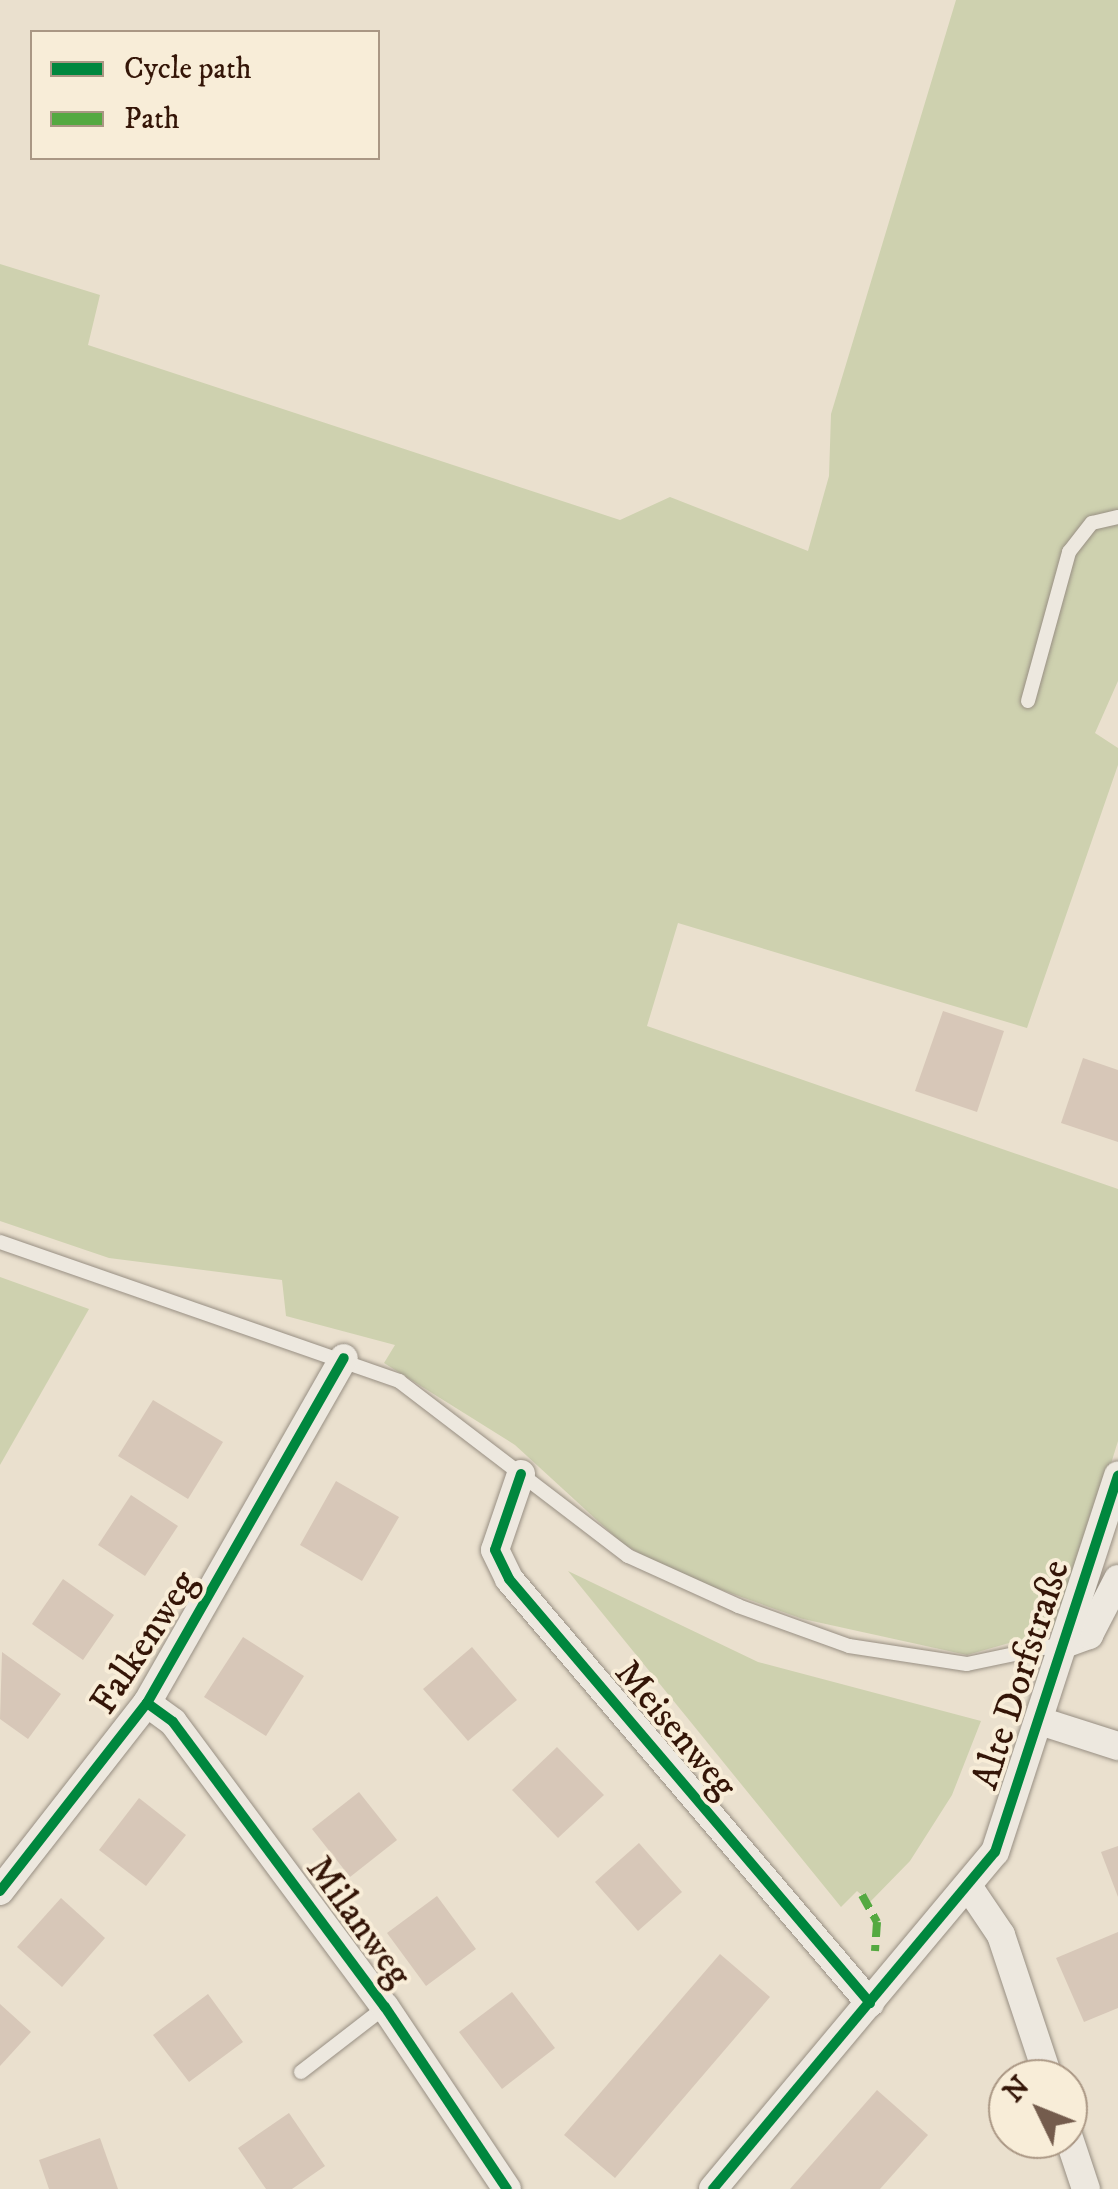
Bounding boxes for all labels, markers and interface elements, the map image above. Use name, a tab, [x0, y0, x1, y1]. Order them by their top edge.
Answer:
legend	[30, 30, 380, 160]
text: Cycle path	[124, 51, 252, 88]
text: Path	[124, 101, 180, 138]
street label: Alte Dorfstraße	[964, 1555, 1080, 1795]
street label: Falkenweg	[82, 1563, 208, 1723]
street label: Meisenweg	[604, 1652, 746, 1808]
street label: Milanweg	[295, 1848, 421, 1996]
north arrow	[988, 2059, 1088, 2159]
text: N	[997, 2069, 1038, 2110]

